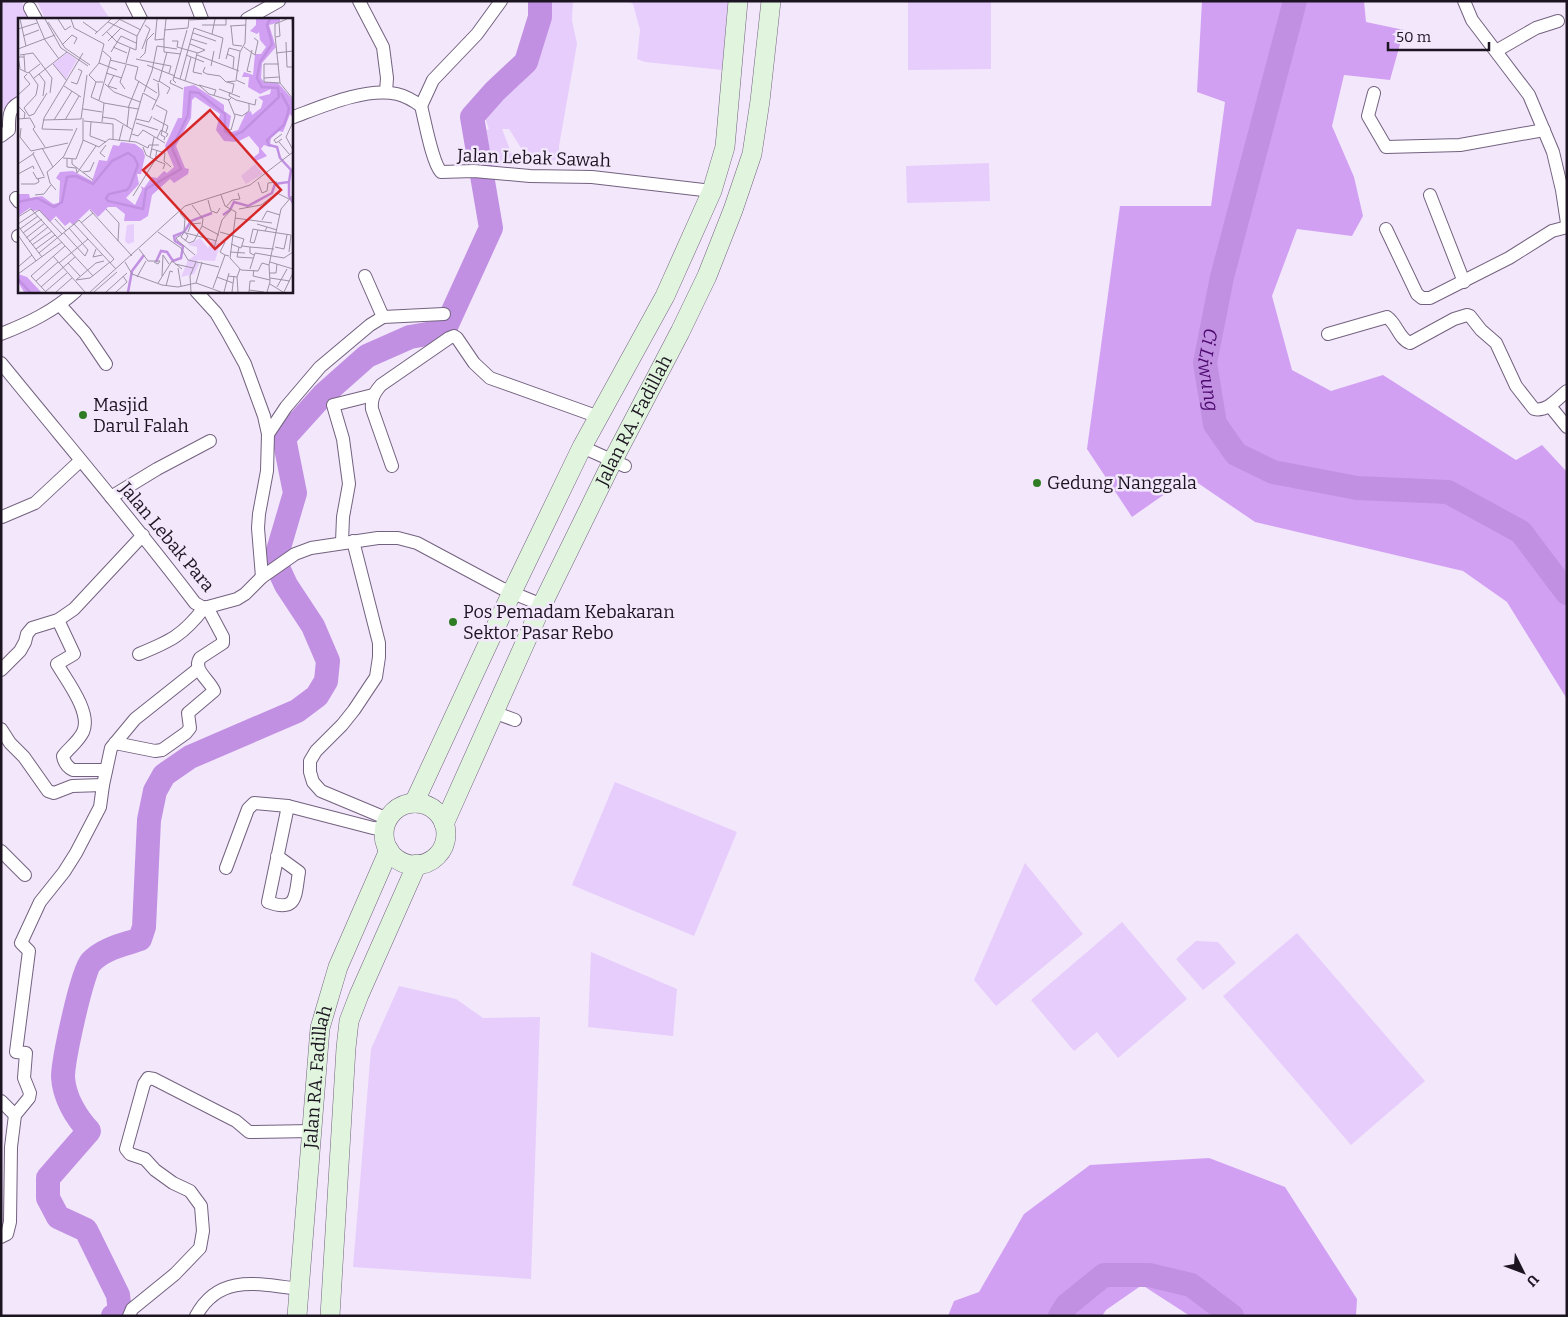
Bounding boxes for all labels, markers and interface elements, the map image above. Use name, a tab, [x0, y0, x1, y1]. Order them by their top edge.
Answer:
inset map	[18, 18, 292, 292]
scale bar	[1388, 20, 1489, 52]
text: 50 m	[1396, 28, 1432, 46]
street label: Jalan Lebak Sawah	[456, 144, 611, 172]
water label: Ci Liwung	[1193, 326, 1224, 413]
street label: Jalan RA. Fadillah	[591, 352, 677, 490]
place label: Masjid Darul Falah	[93, 394, 189, 437]
marker: Masjid Darul Falah	[77, 409, 89, 421]
place label: Gedung Nanggala	[1047, 472, 1197, 494]
street label: Jalan Lebak Para	[114, 477, 219, 596]
marker: Gedung Nanggala	[1031, 477, 1043, 489]
place label: Pos Pemadam Kebakaran Sektor Pasar Rebo	[463, 601, 675, 644]
marker: Pos Pemadam Kebakaran Sektor Pasar Rebo	[447, 616, 459, 628]
street label: Jalan RA. Fadillah	[299, 1003, 337, 1150]
north arrow	[1498, 1247, 1548, 1297]
text: U	[1522, 1271, 1542, 1290]

